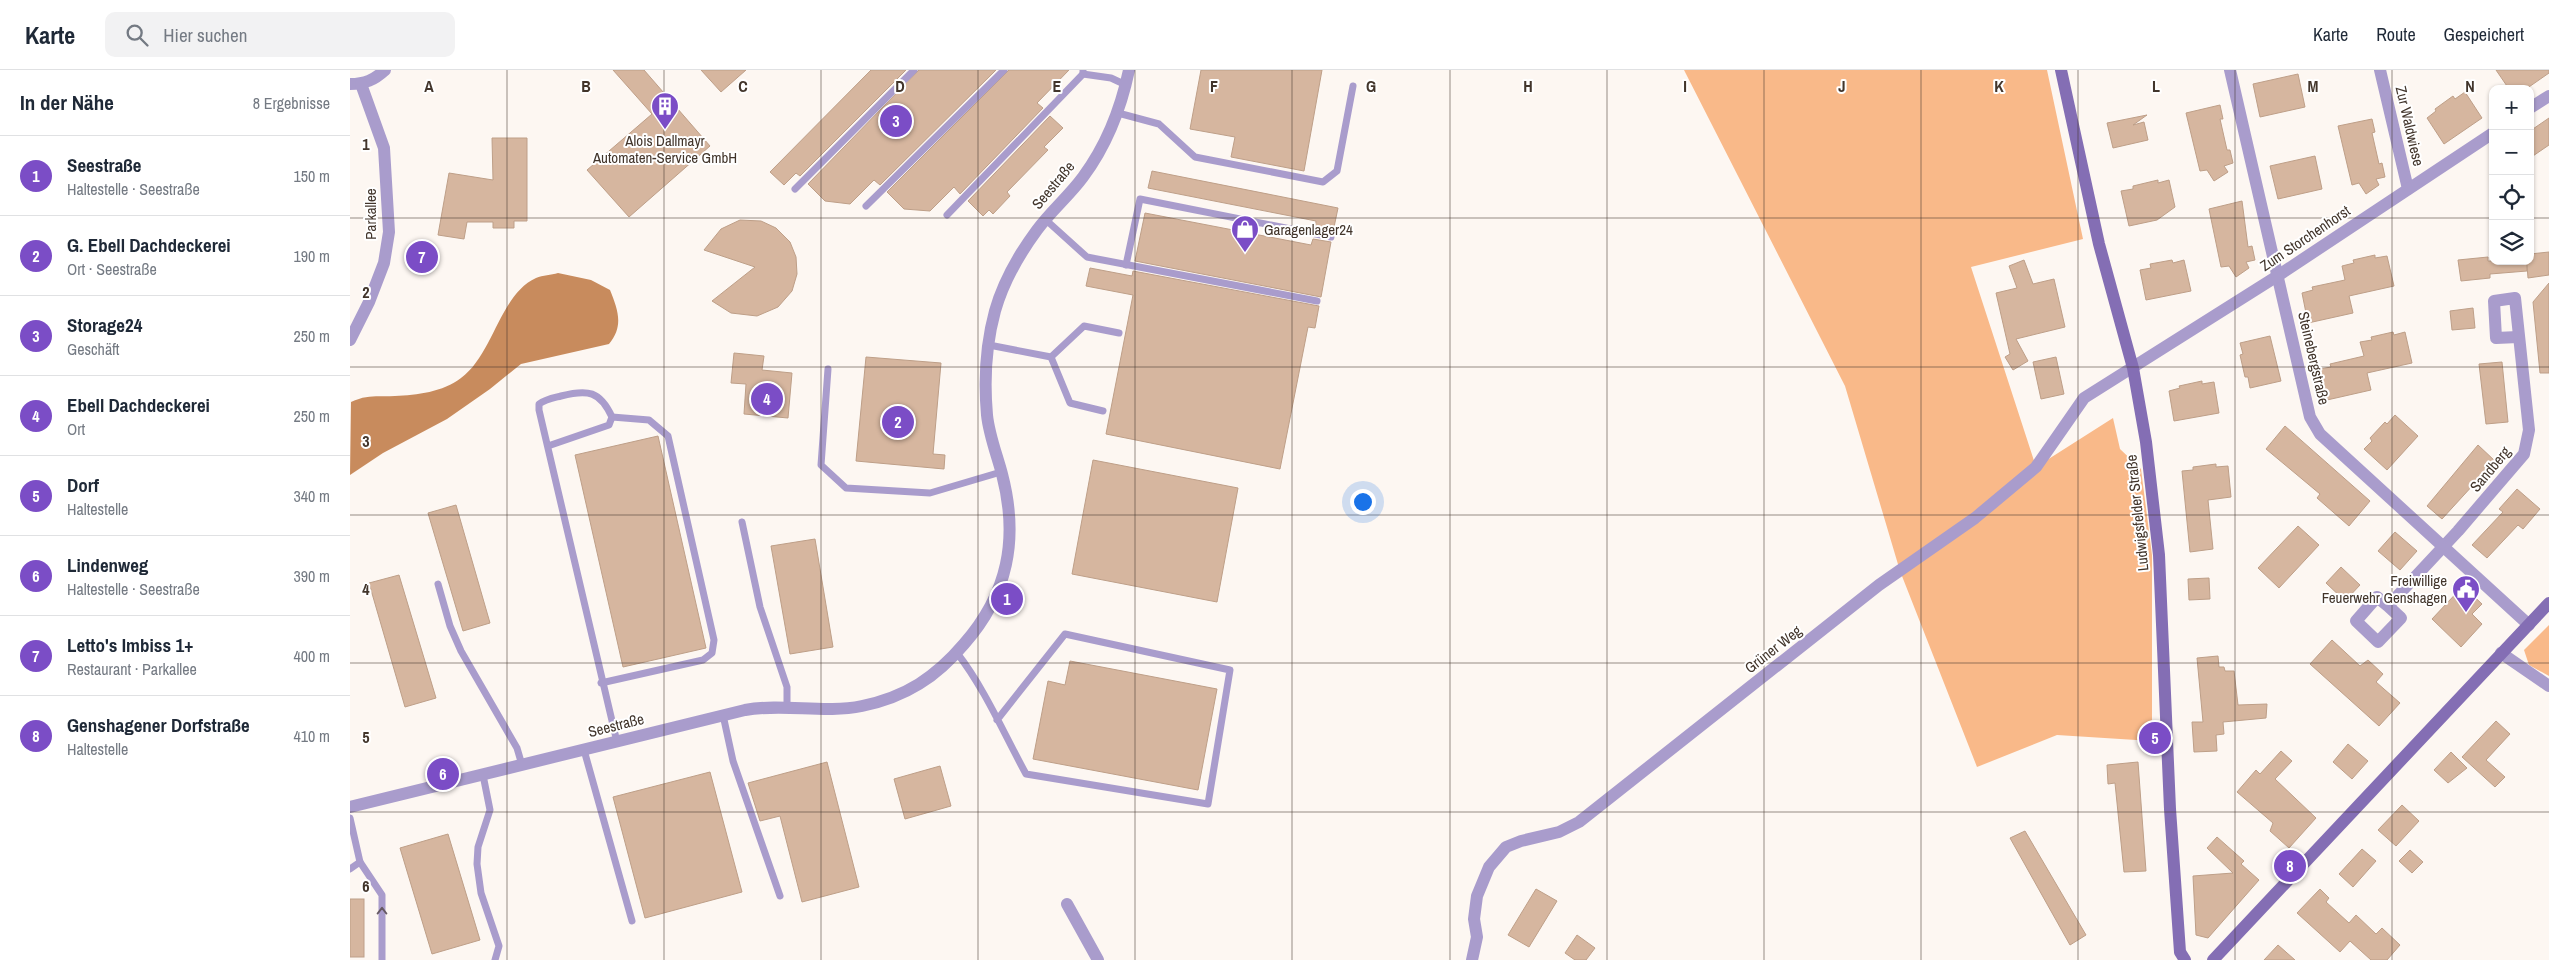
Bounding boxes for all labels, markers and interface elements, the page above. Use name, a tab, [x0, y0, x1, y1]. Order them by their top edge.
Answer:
search box	[105, 12, 455, 57]
text: Karte	[25, 19, 75, 51]
icon: search	[123, 21, 151, 49]
text: Hier suchen	[163, 22, 247, 48]
text: Karte	[2313, 22, 2348, 47]
text: Route	[2376, 22, 2416, 47]
text: Gespeichert	[2444, 22, 2524, 47]
text: A	[424, 75, 434, 97]
text: B	[581, 75, 591, 97]
text: C	[738, 75, 748, 97]
text: D	[895, 75, 905, 97]
text: E	[1053, 75, 1062, 97]
text: F	[1210, 75, 1218, 97]
text: G	[1366, 75, 1376, 97]
text: H	[1523, 75, 1533, 97]
text: I	[1683, 75, 1687, 97]
text: J	[1838, 75, 1846, 97]
text: K	[1994, 75, 2004, 97]
text: L	[2152, 75, 2160, 97]
text: M	[2308, 75, 2319, 97]
text: N	[2465, 75, 2475, 97]
street label: Zur Waldwiese	[2391, 84, 2429, 168]
map controls	[2489, 85, 2534, 265]
button: +	[2489, 85, 2534, 130]
text: In der Nähe	[20, 88, 114, 117]
building icon: Alois Dallmayr Automaten-Service GmbH	[650, 91, 680, 130]
text: 8 Ergebnisse	[253, 92, 330, 114]
pin: 3	[880, 102, 912, 140]
place label: Alois Dallmayr Automaten-Service GmbH	[592, 130, 737, 168]
button: −	[2489, 130, 2534, 175]
text: 1	[362, 133, 370, 155]
text: Seestraße	[67, 152, 141, 178]
street label: Seestraße	[1027, 156, 1079, 213]
text: 1	[32, 165, 40, 187]
text: 150 m	[294, 165, 330, 187]
button: locate	[2489, 175, 2534, 220]
text: Haltestelle · Seestraße	[67, 178, 200, 200]
street label: Parkallee	[360, 188, 381, 240]
street label: Zum Storchenhorst	[2256, 200, 2355, 276]
shop icon: Garagenlager24	[1230, 214, 1260, 253]
place label: Garagenlager24	[1264, 219, 1353, 240]
button: layers	[2489, 220, 2534, 265]
text: G. Ebell Dachdeckerei	[67, 232, 231, 258]
pin: 7	[406, 238, 438, 276]
text: 2	[32, 245, 40, 267]
text: 190 m	[294, 245, 330, 267]
text: Ort · Seestraße	[67, 258, 157, 280]
text: 2	[362, 281, 370, 303]
street label: Steinebergstraße	[2293, 309, 2335, 407]
text: Storage24	[67, 312, 142, 338]
text: 3	[32, 325, 40, 347]
text: 250 m	[294, 325, 330, 347]
text: Geschäft	[67, 338, 120, 360]
pin: 4	[751, 380, 783, 418]
text: Ebell Dachdeckerei	[67, 392, 210, 418]
pin: 2	[882, 403, 914, 441]
text: 4	[32, 405, 40, 427]
text: 250 m	[294, 405, 330, 427]
text: Ort	[67, 418, 85, 440]
text: 3	[362, 430, 370, 452]
street label: Sandberg	[2465, 442, 2515, 496]
street label: Ludwigsfelder Straße	[2120, 454, 2154, 572]
text: Dorf	[67, 472, 99, 498]
text: 5	[32, 485, 40, 507]
text: 340 m	[294, 485, 330, 507]
your location	[1350, 489, 1376, 515]
text: Haltestelle	[67, 498, 128, 520]
text: Lindenweg	[67, 552, 148, 578]
text: 6	[32, 565, 40, 587]
text: 390 m	[294, 565, 330, 587]
place label: Freiwillige Feuerwehr Genshagen	[2322, 570, 2447, 608]
public building icon: Freiwillige Feuerwehr Genshagen	[2451, 574, 2481, 613]
text: Haltestelle · Seestraße	[67, 578, 200, 600]
text: 4	[362, 578, 370, 600]
pin: 1	[991, 580, 1023, 618]
street label: Grüner Weg	[1740, 620, 1806, 678]
text: Letto's Imbiss 1+	[67, 632, 193, 658]
text: 7	[32, 645, 40, 667]
text: 400 m	[294, 645, 330, 667]
text: Restaurant · Parkallee	[67, 658, 197, 680]
street label: Seestraße	[586, 708, 646, 742]
text: Genshagener Dorfstraße	[67, 712, 250, 738]
pin: 5	[2139, 719, 2171, 757]
text: 8	[32, 725, 40, 747]
text: 410 m	[294, 725, 330, 747]
text: 5	[362, 726, 370, 748]
text: Haltestelle	[67, 738, 128, 760]
pin: 6	[427, 755, 459, 793]
pin: 8	[2274, 847, 2306, 885]
text: 6	[362, 875, 370, 897]
one-way arrow	[377, 907, 387, 915]

